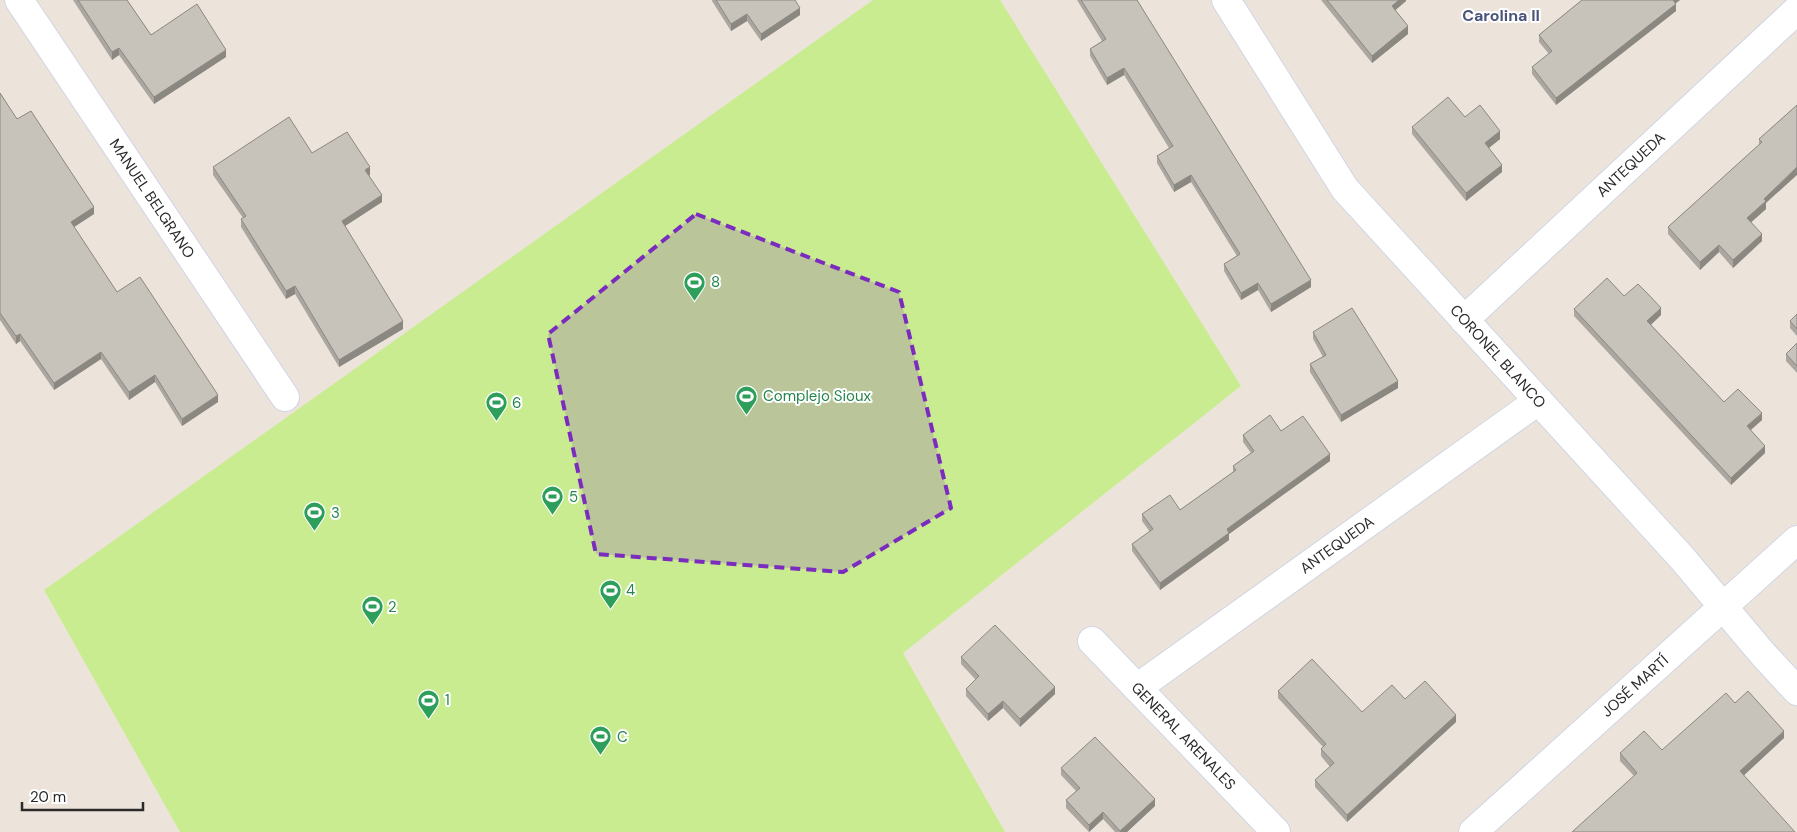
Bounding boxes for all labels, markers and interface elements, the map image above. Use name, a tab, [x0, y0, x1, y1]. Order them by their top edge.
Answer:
district label: Carolina II	[1462, 5, 1540, 26]
street label: ANTEQUEDA	[1592, 128, 1669, 202]
street label: MANUEL BELGRANO	[105, 135, 199, 262]
sports icon: 8	[683, 270, 707, 301]
place label: 8	[711, 272, 720, 292]
street label: CORONEL BLANCO	[1445, 300, 1550, 412]
sports icon: Complejo Sioux	[735, 384, 759, 415]
place label: Complejo Sioux	[763, 386, 872, 406]
sports icon: 6	[484, 391, 508, 422]
place label: 6	[512, 393, 521, 413]
sports icon: 5	[541, 485, 565, 516]
place label: 5	[569, 487, 578, 507]
sports icon: 3	[303, 501, 327, 532]
place label: 3	[331, 503, 340, 523]
street label: ANTEQUEDA	[1296, 511, 1378, 578]
sports icon: 4	[598, 578, 622, 609]
place label: 4	[626, 580, 635, 600]
sports icon: 2	[360, 595, 384, 626]
place label: 2	[388, 597, 397, 617]
street label: JOSÉ MARTÍ	[1597, 650, 1673, 722]
street label: GENERAL ARENALES	[1127, 678, 1240, 794]
sports icon: 1	[417, 688, 441, 719]
place label: 1	[445, 690, 450, 710]
sports icon: C	[589, 725, 613, 756]
place label: C	[617, 727, 628, 747]
scale bar	[22, 780, 144, 812]
text: 20 m	[30, 787, 66, 807]

